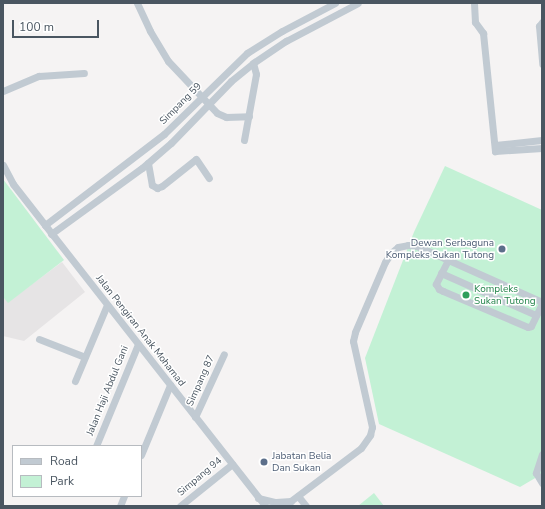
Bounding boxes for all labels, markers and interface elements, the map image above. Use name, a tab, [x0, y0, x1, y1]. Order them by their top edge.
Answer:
scale bar	[14, 12, 101, 38]
text: 100 m	[19, 19, 54, 35]
street label: Simpang 59	[158, 81, 204, 127]
place label: Dewan Serbaguna Kompleks Sukan Tutong	[386, 237, 494, 260]
marker: Dewan Serbaguna Kompleks Sukan Tutong	[497, 244, 507, 254]
street label: Jalan Pengiran Anak Mohamad	[93, 273, 187, 389]
place label: Kompleks Sukan Tutong	[474, 283, 536, 306]
marker: Kompleks Sukan Tutong	[461, 290, 471, 300]
street label: Jalan Haji Abdul Gani	[84, 344, 132, 438]
street label: Simpang 87	[184, 354, 218, 408]
legend	[12, 445, 142, 497]
place label: Jabatan Belia Dan Sukan	[272, 450, 331, 474]
text: Road	[50, 453, 78, 469]
street label: Simpang 94	[175, 455, 225, 499]
marker: Jabatan Belia Dan Sukan	[259, 457, 269, 467]
text: Park	[50, 473, 74, 489]

